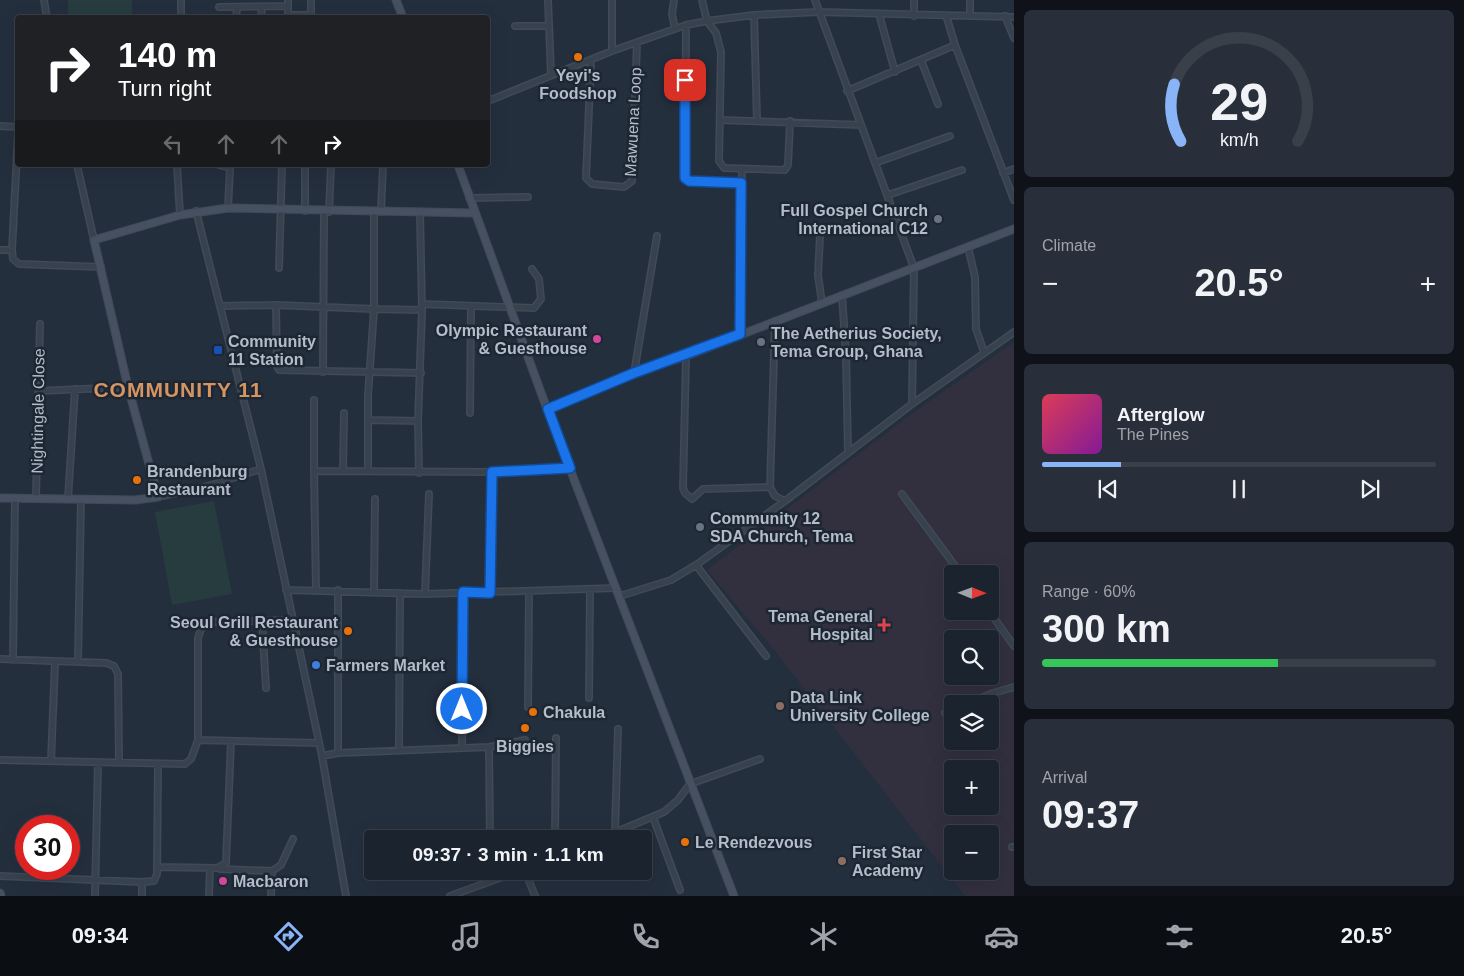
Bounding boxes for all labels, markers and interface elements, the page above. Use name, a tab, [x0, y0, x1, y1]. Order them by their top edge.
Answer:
icon: right	[35, 35, 100, 100]
text: 140 m	[118, 35, 217, 74]
marker: Yeyi's Foodshop	[572, 51, 584, 63]
pin	[664, 59, 706, 101]
icon: arrive	[671, 66, 699, 94]
place label: Yeyi's Foodshop	[539, 67, 617, 102]
street label: Mawuena Loop	[622, 67, 644, 177]
text: 29	[1210, 73, 1268, 131]
text: Turn right	[118, 76, 211, 101]
icon: left	[159, 130, 187, 158]
icon: ahead	[212, 130, 240, 158]
icon: ahead	[265, 130, 293, 158]
icon: right	[318, 130, 346, 158]
text: km/h	[1220, 130, 1258, 150]
place label: Full Gospel Church International C12	[780, 202, 928, 237]
marker: Full Gospel Church International C12	[932, 213, 944, 225]
text: Climate	[1042, 237, 1096, 254]
text: 20.5°	[1194, 262, 1284, 304]
text: −	[1042, 268, 1058, 299]
text: +	[1420, 268, 1436, 299]
place label: Olympic Restaurant & Guesthouse	[436, 322, 588, 357]
place label: The Aetherius Society, Tema Group, Ghana	[771, 325, 942, 360]
place label: Community 11 Station	[228, 333, 316, 368]
marker: Olympic Restaurant & Guesthouse	[591, 333, 603, 345]
marker: The Aetherius Society, Tema Group, Ghana	[755, 336, 767, 348]
marker: Community 11 Station	[212, 344, 224, 356]
street label: Nightingale Close	[28, 348, 48, 474]
district label: COMMUNITY 11	[93, 378, 263, 401]
text: Afterglow	[1117, 404, 1205, 425]
text: The Pines	[1117, 426, 1189, 443]
place label: Brandenburg Restaurant	[147, 463, 247, 498]
marker: Brandenburg Restaurant	[131, 474, 143, 486]
icon: previous	[1094, 475, 1122, 503]
icon: pause	[1225, 475, 1253, 503]
icon: next	[1356, 475, 1384, 503]
place label: Community 12 SDA Church, Tema	[710, 510, 853, 545]
marker: Community 12 SDA Church, Tema	[694, 521, 706, 533]
north arrow	[944, 565, 999, 620]
map controls	[944, 565, 999, 880]
text: Range · 60%	[1042, 583, 1135, 600]
place label: Tema General Hospital	[768, 608, 873, 643]
text: 300 km	[1042, 608, 1171, 650]
place label: Seoul Grill Restaurant & Guesthouse	[170, 614, 339, 649]
marker: Tema General Hospital	[877, 618, 891, 632]
marker: Seoul Grill Restaurant & Guesthouse	[342, 625, 354, 637]
button: search	[944, 630, 999, 685]
place label: Farmers Market	[326, 657, 446, 674]
marker: Farmers Market	[310, 659, 322, 671]
position arrow	[435, 682, 487, 734]
place label: Data Link University College	[790, 689, 930, 724]
button: layers	[944, 695, 999, 750]
marker: Data Link University College	[774, 700, 786, 712]
place label: Chakula	[543, 704, 605, 721]
marker: Chakula	[527, 706, 539, 718]
marker: Biggies	[519, 722, 531, 734]
place label: Biggies	[496, 738, 554, 755]
button: +	[944, 760, 999, 815]
text: Arrival	[1042, 769, 1087, 786]
text: 09:37	[1042, 794, 1139, 836]
speed limit sign: 30	[15, 815, 80, 880]
button: −	[944, 825, 999, 880]
place label: Le Rendezvous	[695, 834, 812, 851]
marker: Le Rendezvous	[679, 836, 691, 848]
text: 09:37 · 3 min · 1.1 km	[412, 844, 604, 865]
place label: First Star Academy	[852, 844, 923, 879]
marker: First Star Academy	[836, 855, 848, 867]
place label: Macbaron	[233, 873, 309, 890]
marker: Macbaron	[217, 875, 229, 887]
icon: directions	[271, 919, 306, 954]
icon: music	[449, 919, 484, 954]
icon: phone	[628, 919, 663, 954]
icon: climate	[806, 919, 841, 954]
icon: car	[984, 919, 1019, 954]
icon: filters	[1162, 919, 1197, 954]
text: 09:34	[72, 923, 128, 948]
text: 20.5°	[1341, 923, 1392, 948]

